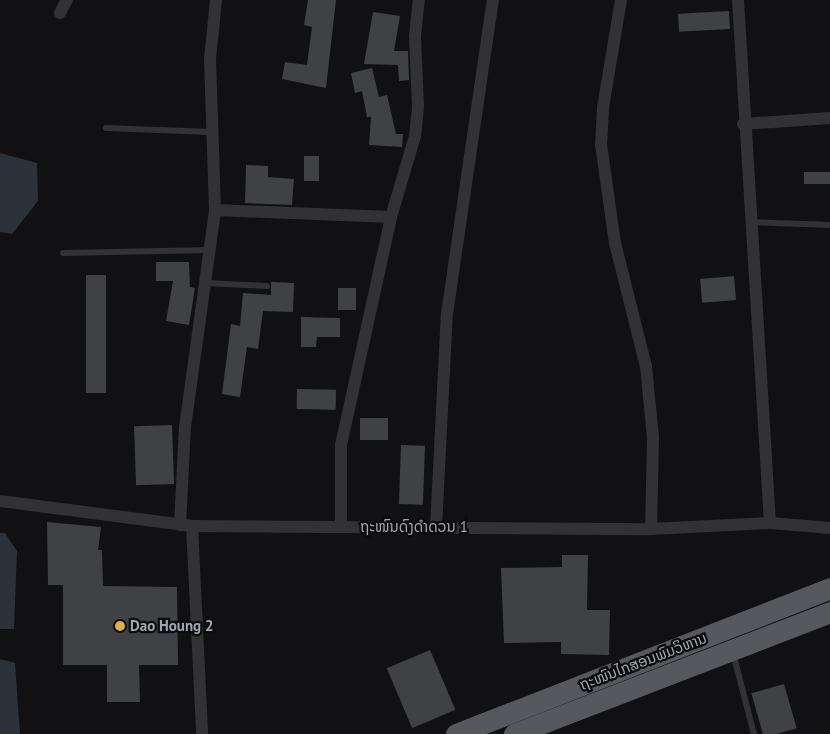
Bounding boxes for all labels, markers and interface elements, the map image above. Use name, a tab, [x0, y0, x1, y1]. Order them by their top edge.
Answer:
street label: ຖະໜົນດົງດຳດວນ 1	[360, 518, 468, 536]
place label: Dao Houng 2	[130, 617, 213, 635]
marker: Dao Houng 2	[114, 620, 126, 632]
street label: ຖະໜົນໄກສອນພົມວິຫານ	[577, 628, 709, 694]

